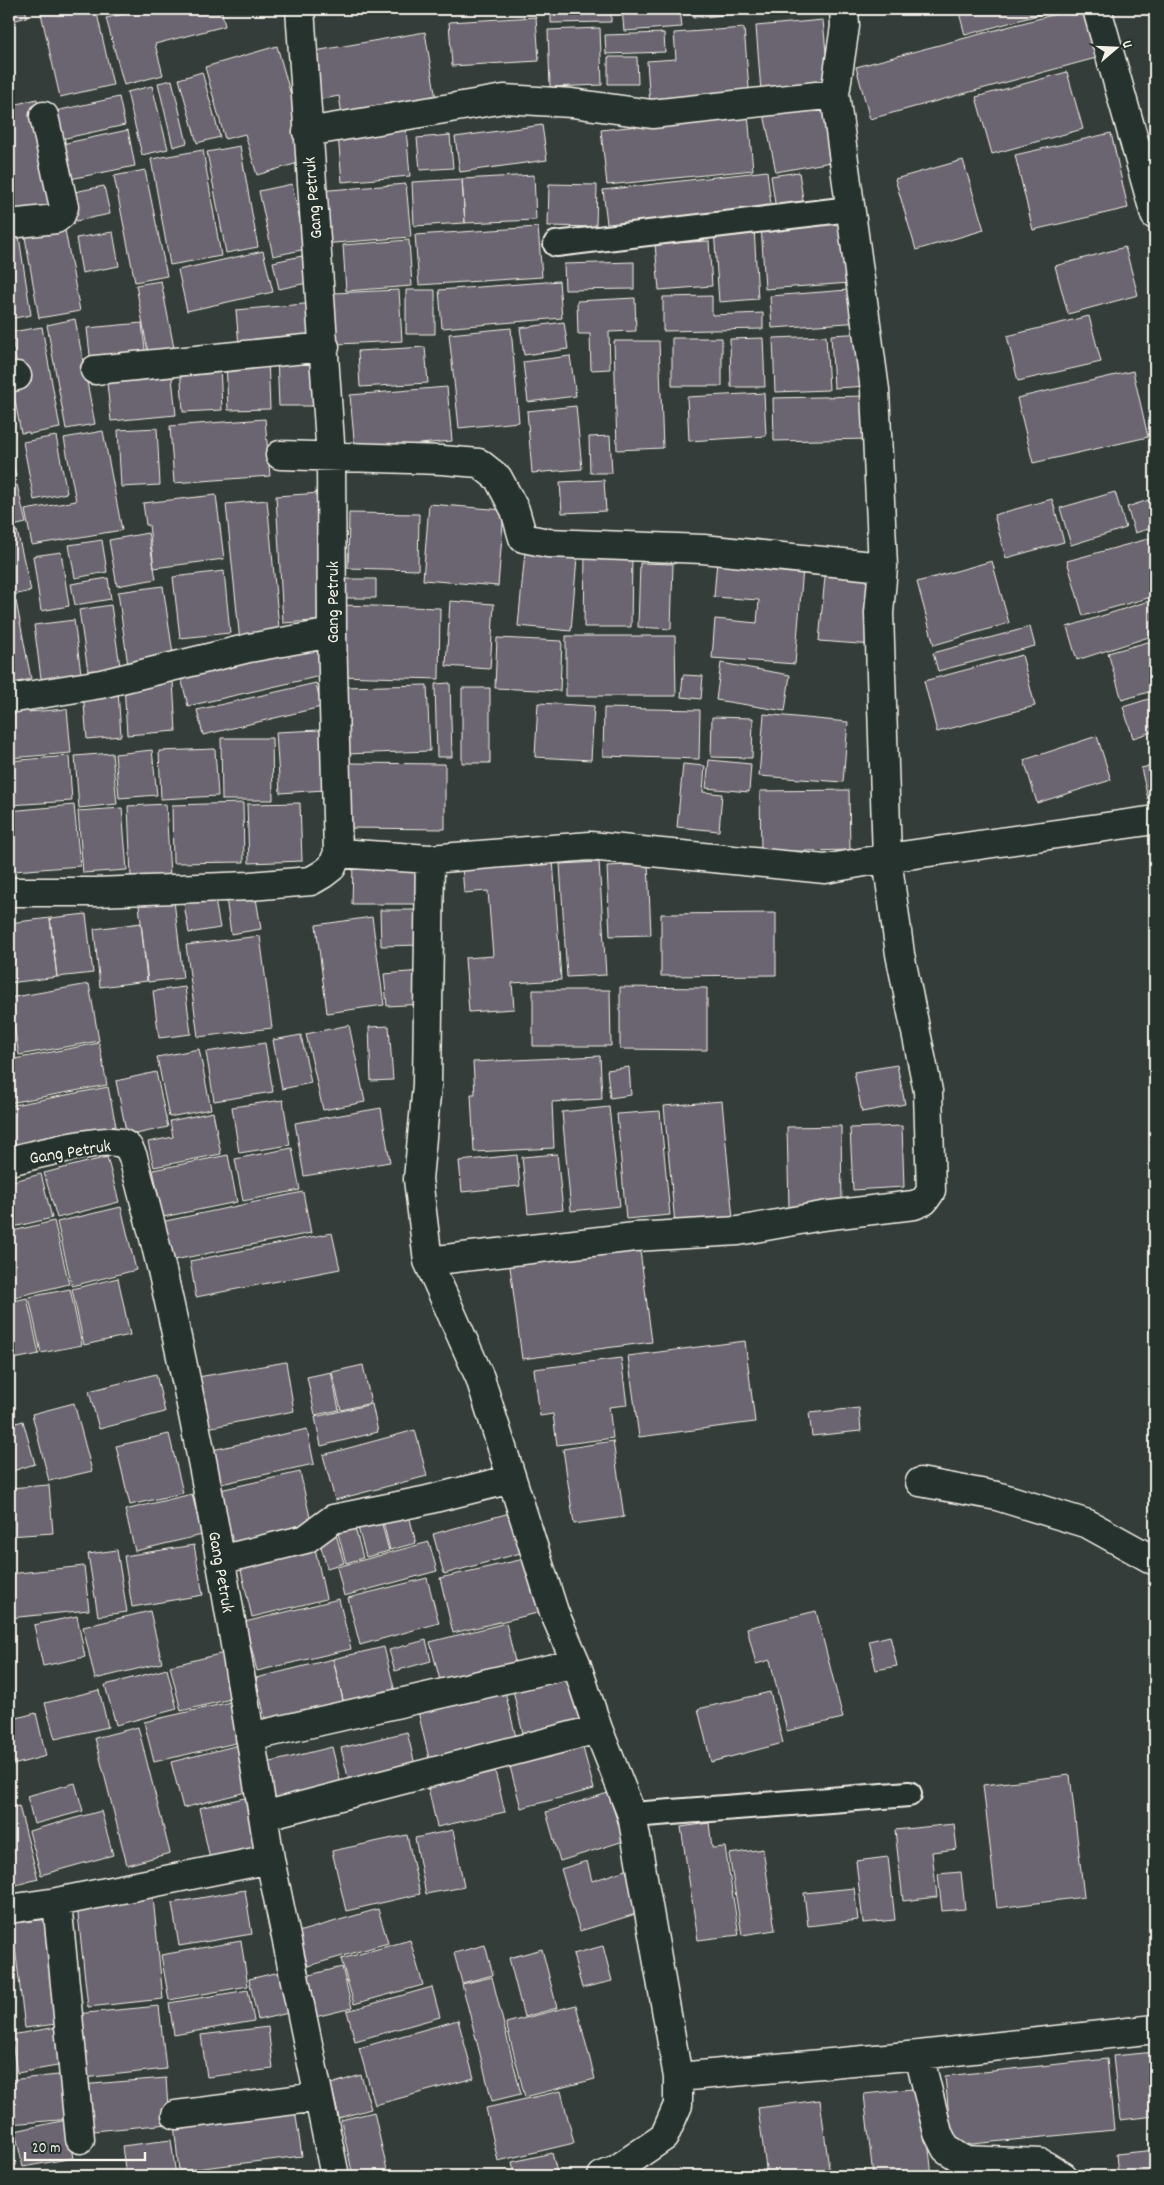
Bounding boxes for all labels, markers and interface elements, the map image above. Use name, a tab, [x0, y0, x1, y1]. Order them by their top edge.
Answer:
north arrow	[1092, 22, 1142, 72]
text: U	[1116, 38, 1137, 51]
street label: Gang Petruk	[298, 156, 331, 240]
street label: Gang Petruk	[322, 561, 347, 643]
street label: Gang Petruk	[28, 1135, 113, 1172]
street label: Gang Petruk	[200, 1530, 239, 1615]
scale bar	[25, 2130, 145, 2162]
text: 20 m	[32, 2138, 60, 2160]

